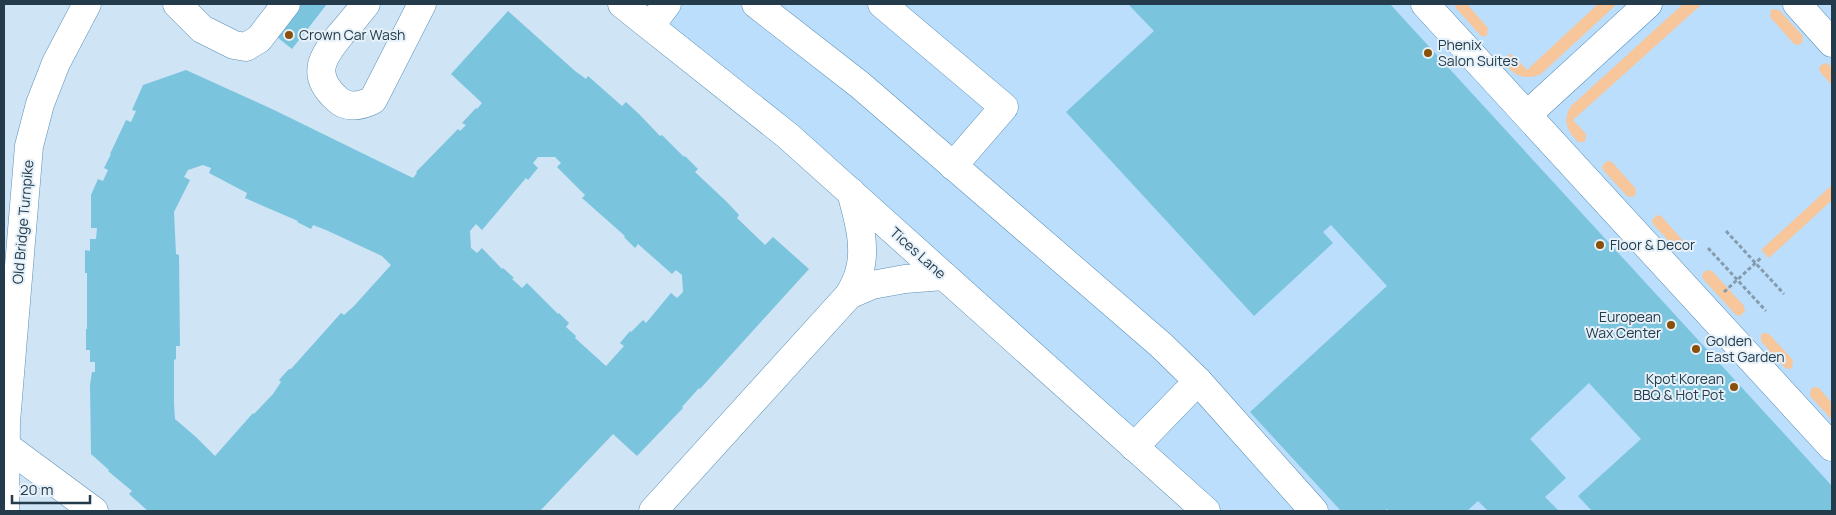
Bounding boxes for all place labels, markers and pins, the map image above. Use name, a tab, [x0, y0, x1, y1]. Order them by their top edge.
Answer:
place label: Crown Car Wash	[299, 25, 405, 44]
marker: Crown Car Wash	[283, 29, 295, 41]
place label: Phenix Salon Suites	[1438, 35, 1518, 70]
marker: Phenix Salon Suites	[1422, 47, 1434, 59]
place label: Floor & Decor	[1610, 235, 1695, 254]
marker: Floor & Decor	[1594, 239, 1606, 251]
place label: European Wax Center	[1586, 307, 1661, 342]
marker: European Wax Center	[1665, 319, 1677, 331]
place label: Golden East Garden	[1706, 331, 1785, 366]
marker: Golden East Garden	[1690, 343, 1702, 355]
place label: Kpot Korean BBQ & Hot Pot	[1633, 369, 1724, 404]
marker: Kpot Korean BBQ & Hot Pot	[1728, 381, 1740, 393]

